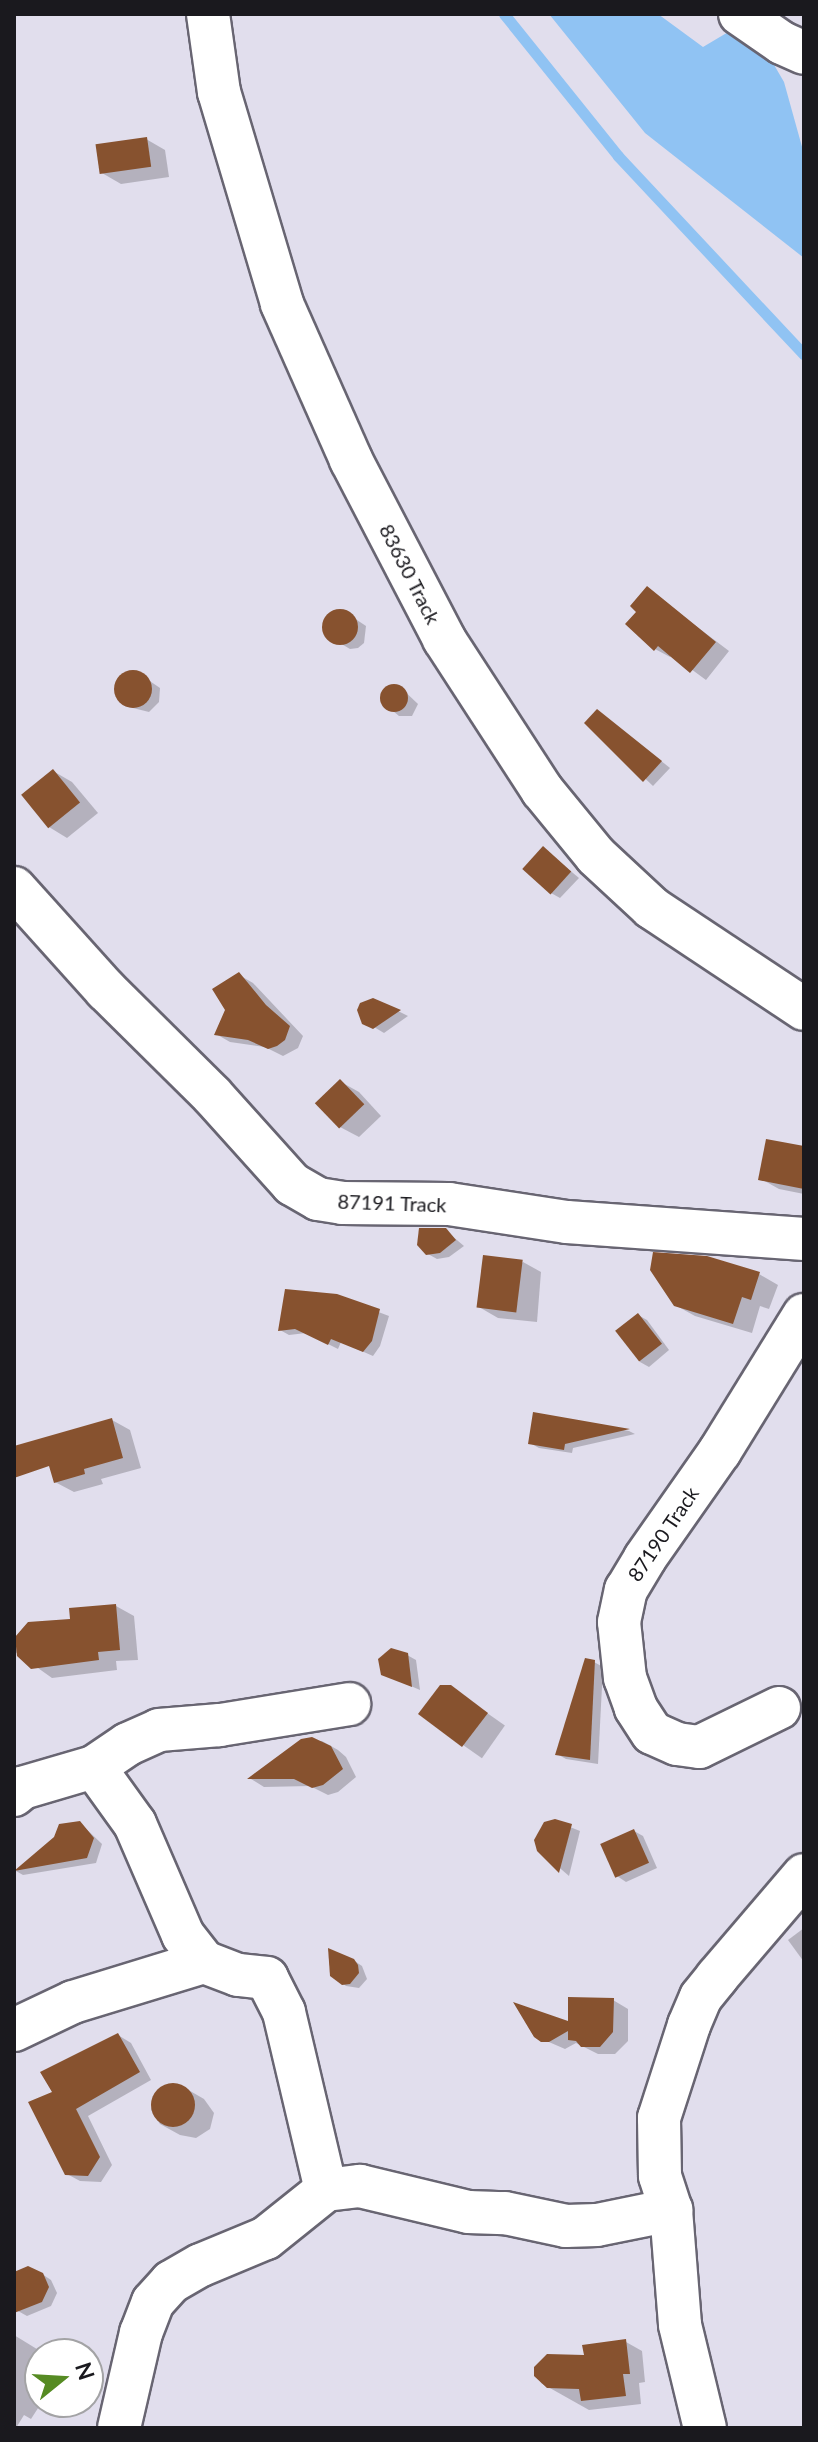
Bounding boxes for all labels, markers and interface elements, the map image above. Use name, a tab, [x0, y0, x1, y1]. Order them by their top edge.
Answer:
street label: 83630 Track	[374, 520, 446, 628]
street label: 87191 Track	[337, 1189, 447, 1217]
street label: 87190 Track	[622, 1482, 704, 1586]
north arrow	[24, 2338, 104, 2418]
text: N	[70, 2359, 101, 2383]

